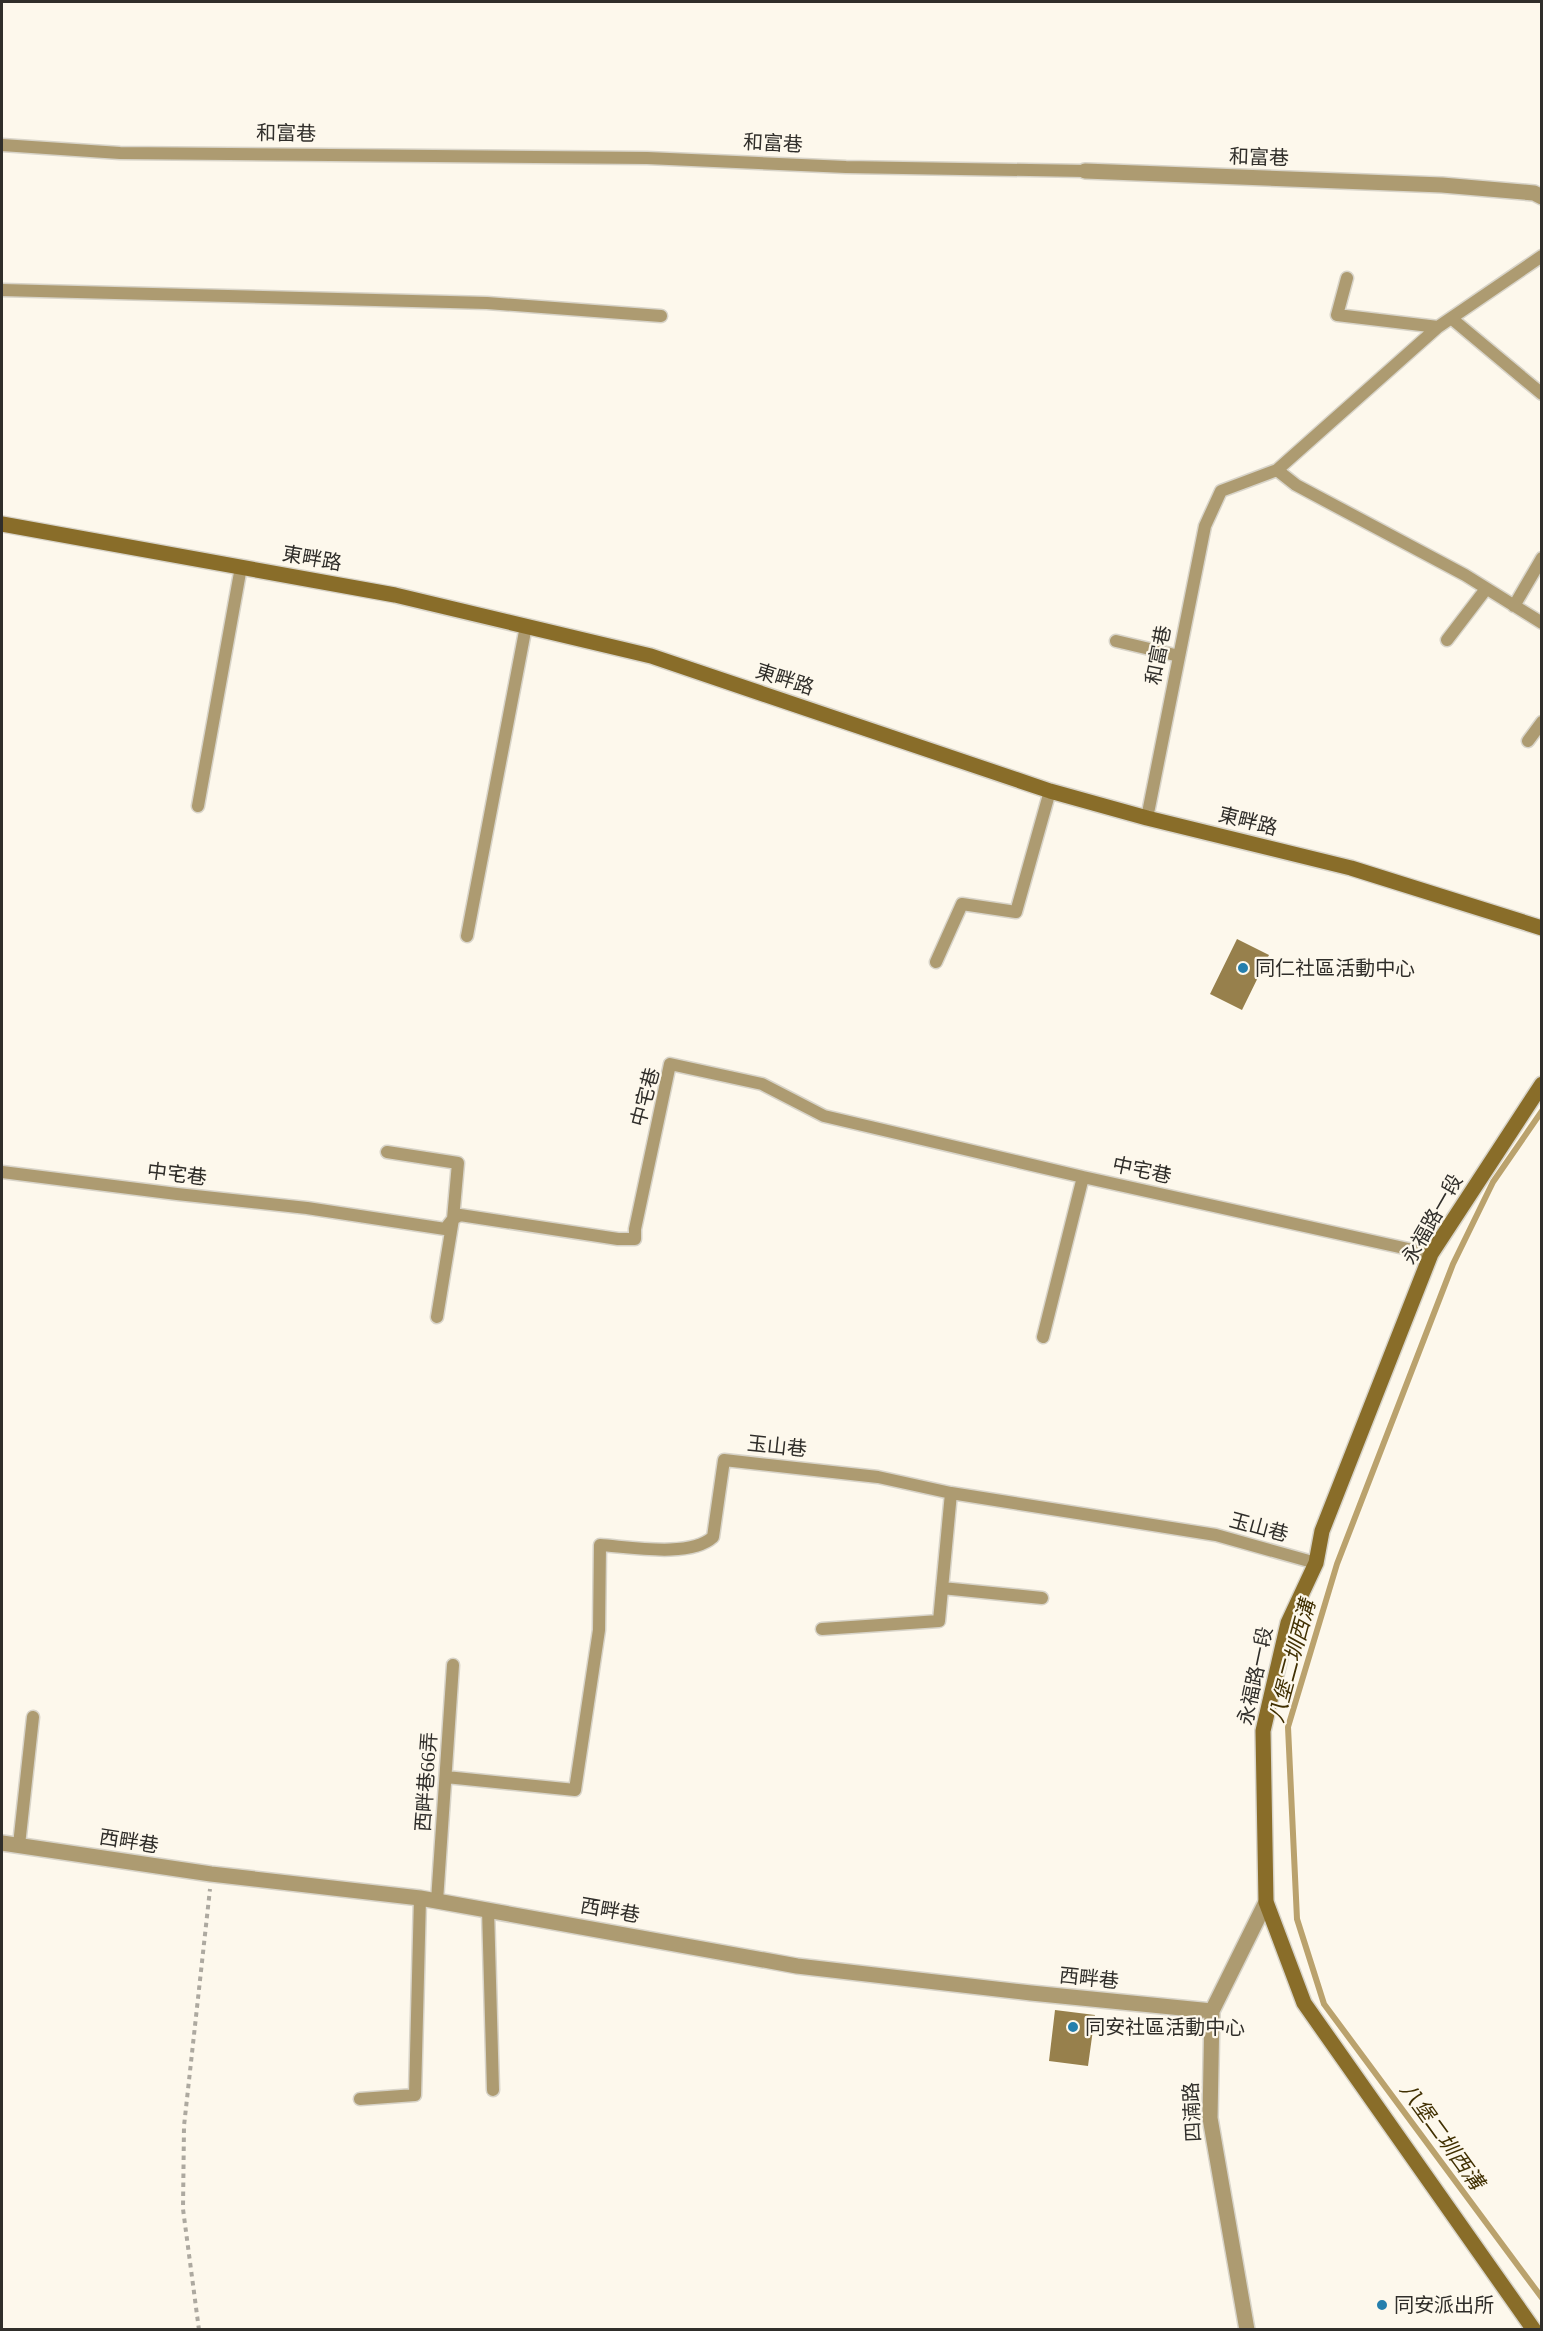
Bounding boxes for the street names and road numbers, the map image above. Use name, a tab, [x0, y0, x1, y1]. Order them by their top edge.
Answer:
street label: 和富巷	[256, 121, 316, 145]
street label: 和富巷	[742, 130, 804, 156]
street label: 和富巷	[1229, 145, 1289, 169]
street label: 東畔路	[281, 542, 343, 574]
street label: 和富巷	[1141, 623, 1175, 687]
street label: 東畔路	[753, 659, 817, 699]
street label: 東畔路	[1216, 803, 1280, 839]
street label: 中宅巷	[627, 1065, 663, 1129]
street label: 中宅巷	[1110, 1153, 1174, 1187]
street label: 中宅巷	[146, 1159, 208, 1189]
street label: 永福路一段	[1397, 1170, 1467, 1268]
street label: 玉山巷	[746, 1432, 808, 1460]
street label: 玉山巷	[1227, 1509, 1291, 1545]
street label: 永福路一段	[1234, 1625, 1276, 1727]
street label: 西畔巷66弄	[412, 1731, 440, 1833]
street label: 西畔巷	[98, 1825, 160, 1857]
street label: 西畔巷	[579, 1894, 641, 1926]
street label: 西畔巷	[1058, 1964, 1120, 1992]
street label: 四湳路	[1179, 2081, 1205, 2143]

